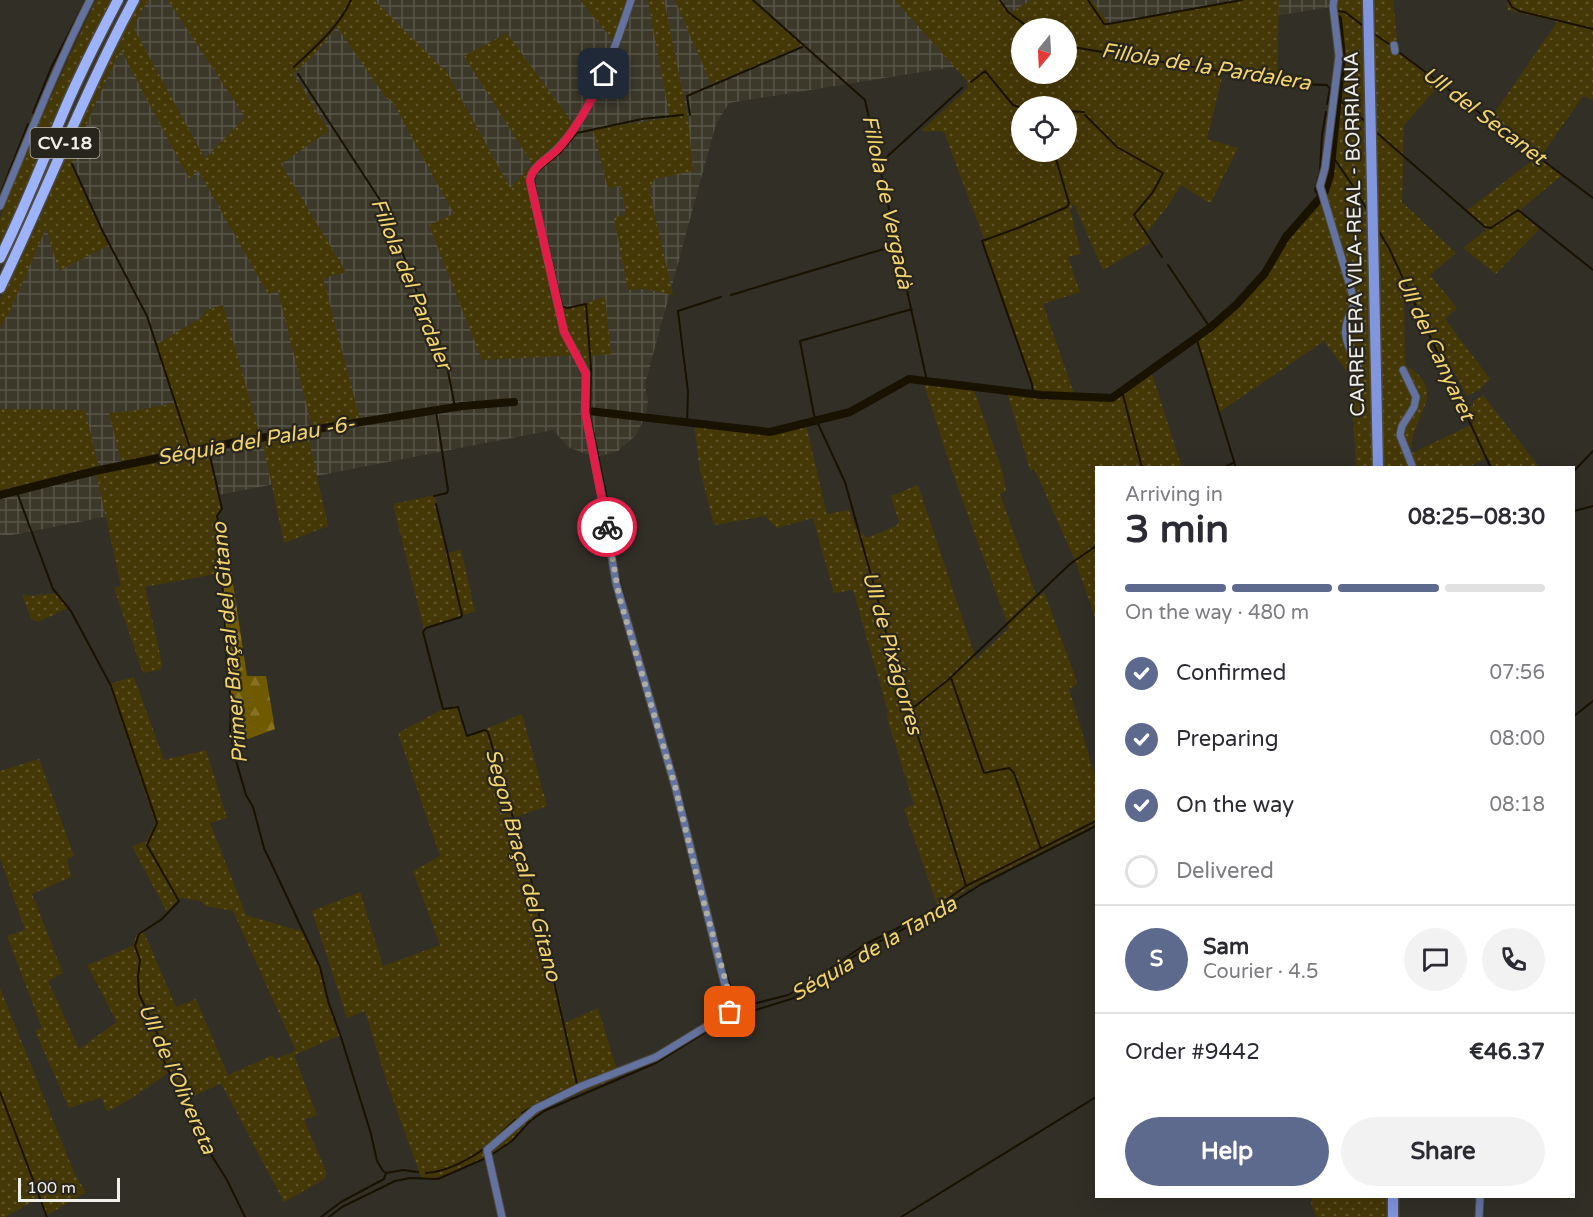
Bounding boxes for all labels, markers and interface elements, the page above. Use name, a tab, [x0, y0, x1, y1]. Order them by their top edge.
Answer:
north arrow	[1011, 18, 1077, 84]
map controls	[1011, 18, 1077, 162]
water label: Fillola de la Pardalera	[1100, 38, 1314, 96]
pin	[578, 48, 629, 99]
street label: CARRETERA VILA-REAL - BORRIANA	[1340, 51, 1370, 417]
icon: home	[587, 57, 620, 90]
water label: Ull del Secanet	[1417, 62, 1552, 172]
button: locate	[1011, 96, 1077, 162]
water label: Fillola de Vergadà	[856, 113, 918, 292]
road number: CV-18	[31, 128, 100, 158]
water label: Fillola del Pardaler	[365, 195, 458, 376]
water label: Ull del Canyaret	[1390, 272, 1480, 426]
water label: Séquia del Palau -6-	[155, 411, 357, 471]
text: Arriving in	[1125, 483, 1223, 507]
courier	[577, 497, 637, 557]
text: 08:25–08:30	[1408, 504, 1545, 530]
text: 3 min	[1125, 506, 1229, 553]
icon: bike	[591, 511, 624, 544]
water label: Primer Braçal del Gitano	[207, 520, 253, 765]
water label: Ull de Pixágorres	[857, 569, 928, 739]
text: On the way · 480 m	[1125, 601, 1309, 625]
icon: check	[1125, 657, 1158, 690]
text: Confirmed	[1176, 660, 1286, 686]
text: 07:56	[1490, 661, 1545, 685]
icon: check	[1125, 723, 1158, 756]
text: Preparing	[1176, 726, 1279, 752]
text: 08:00	[1490, 727, 1545, 751]
water label: Segon Braçal del Gitano	[480, 746, 566, 985]
icon: check	[1125, 789, 1158, 822]
text: On the way	[1176, 792, 1294, 818]
text: 08:18	[1490, 793, 1545, 817]
text: Delivered	[1176, 858, 1274, 884]
water label: Séquia de la Tanda	[787, 891, 962, 1007]
button: chat	[1404, 928, 1467, 991]
button: phone	[1482, 928, 1545, 991]
text: Sam	[1203, 934, 1249, 960]
text: S	[1150, 946, 1163, 972]
text: Courier · 4.5	[1203, 960, 1318, 984]
pin	[704, 986, 755, 1037]
icon: bag	[713, 995, 746, 1028]
water label: Ull de l'Olivereta	[133, 1000, 222, 1159]
text: Order #9442	[1125, 1039, 1260, 1065]
text: €46.37	[1469, 1039, 1545, 1065]
button: Help	[1125, 1117, 1329, 1186]
button: Share	[1341, 1117, 1545, 1186]
scale bar	[18, 1175, 120, 1202]
text: 100 m	[27, 1178, 76, 1198]

